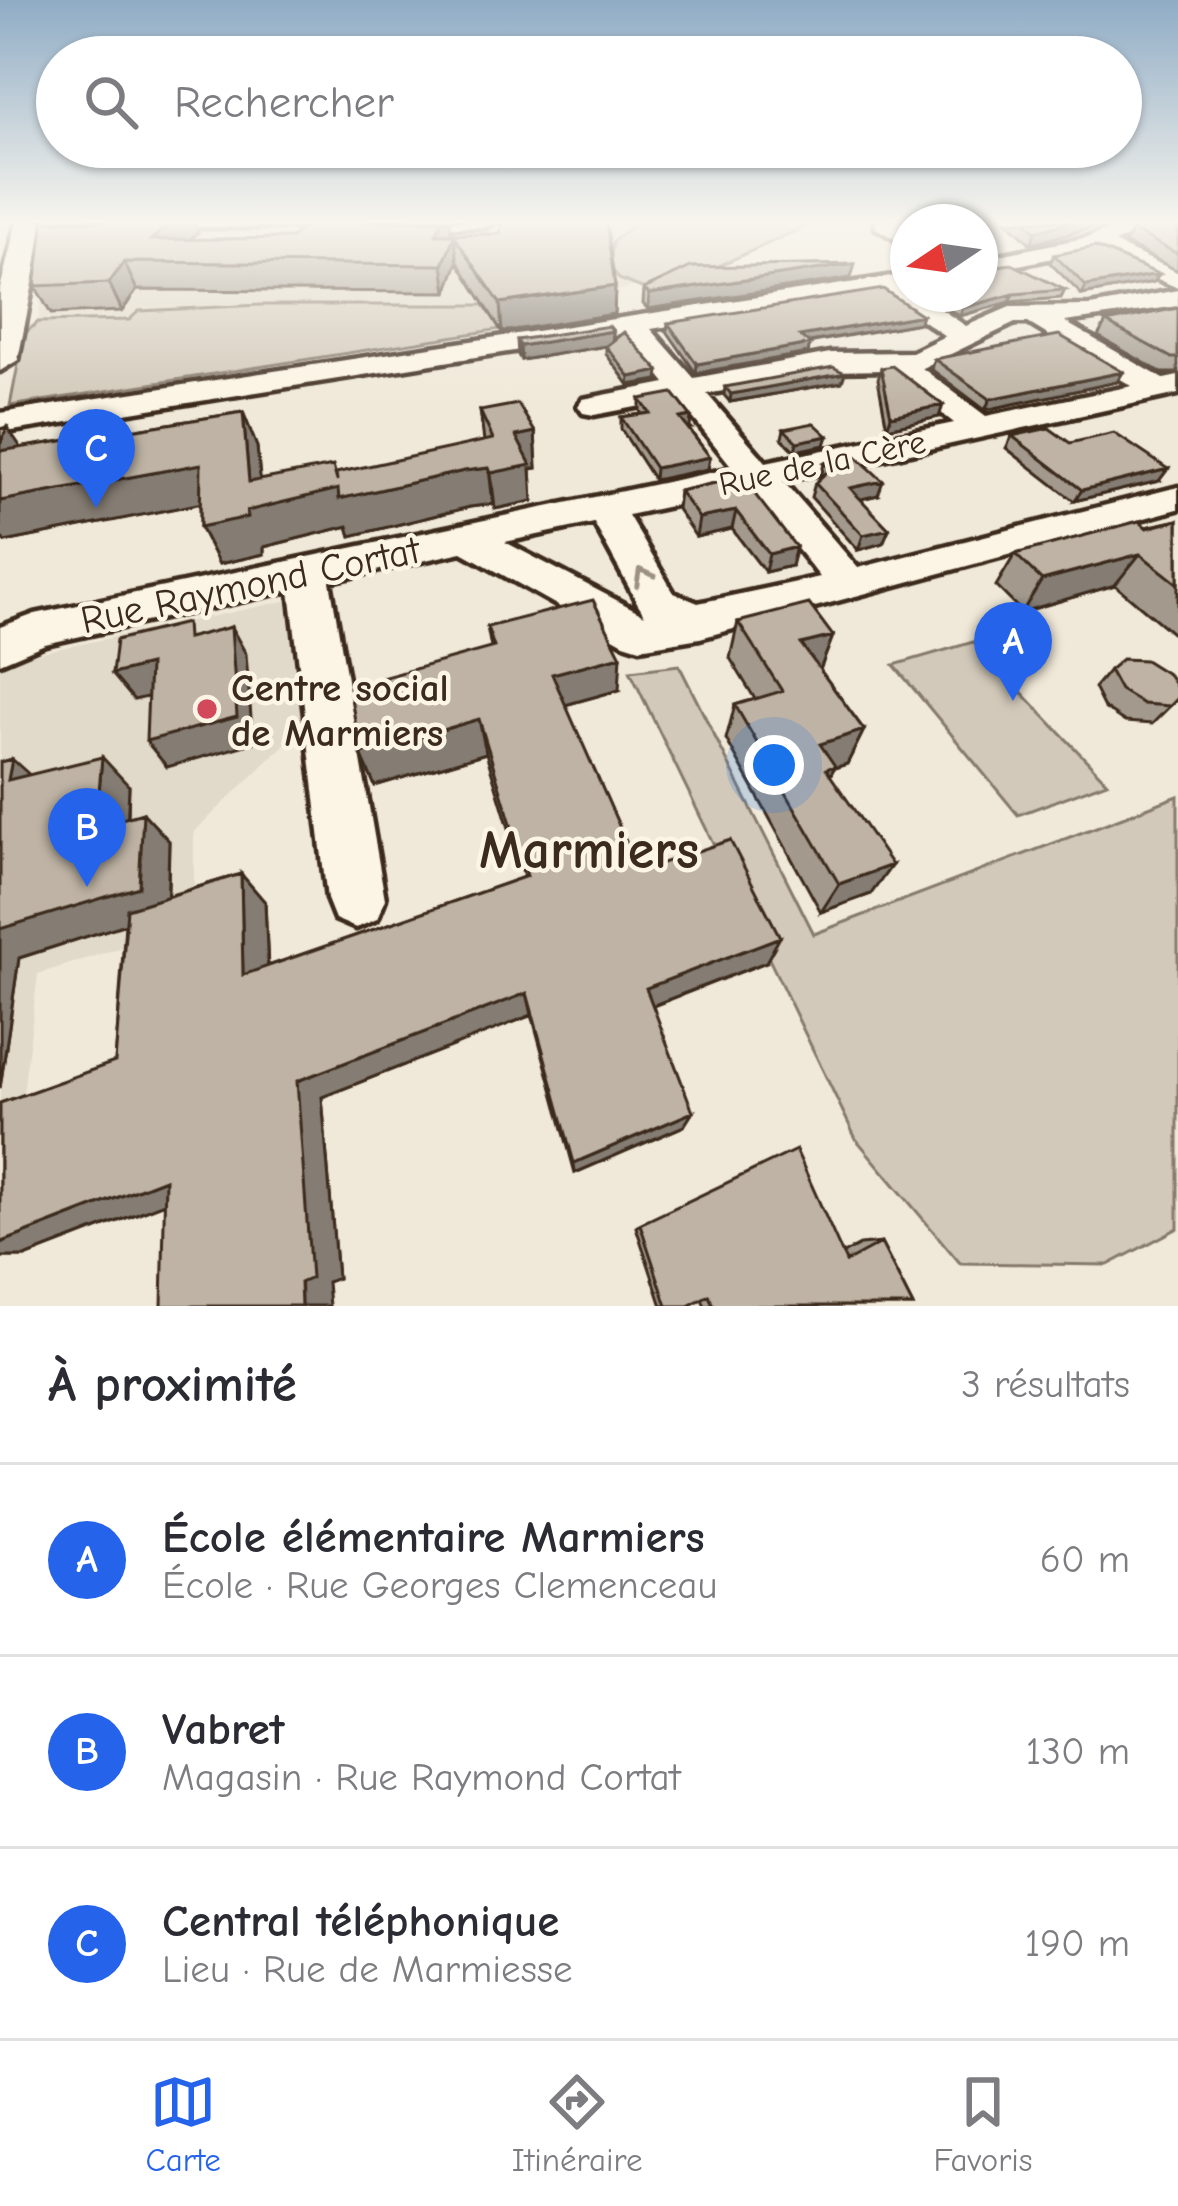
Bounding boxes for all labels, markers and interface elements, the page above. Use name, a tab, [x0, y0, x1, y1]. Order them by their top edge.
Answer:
search box	[36, 36, 1142, 168]
icon: search	[78, 69, 144, 135]
text: Rechercher	[174, 76, 394, 128]
north arrow	[890, 204, 998, 312]
pin: C	[57, 409, 135, 508]
street label: Rue de la Cère	[715, 423, 929, 503]
street label: Rue Raymond Cortat	[77, 527, 426, 643]
one-way arrow	[634, 567, 657, 588]
pin: A	[974, 602, 1052, 701]
place label: Centre social de Marmiers	[231, 666, 449, 756]
marker: Centre social de Marmiers	[194, 696, 220, 722]
your location	[744, 735, 804, 795]
pin: B	[48, 788, 126, 887]
district label: Marmiers	[479, 819, 699, 882]
text: À proximité	[48, 1355, 297, 1414]
text: 3 résultats	[961, 1362, 1130, 1407]
text: École élémentaire Marmiers	[162, 1511, 705, 1563]
text: A	[76, 1537, 98, 1582]
text: 60 m	[1040, 1537, 1130, 1582]
text: École · Rue Georges Clemenceau	[162, 1563, 717, 1608]
text: Vabret	[162, 1703, 285, 1755]
text: B	[75, 1729, 99, 1774]
text: 130 m	[1026, 1729, 1130, 1774]
text: Magasin · Rue Raymond Cortat	[162, 1755, 681, 1800]
text: Central téléphonique	[162, 1895, 559, 1947]
text: C	[75, 1921, 99, 1966]
text: 190 m	[1025, 1921, 1130, 1966]
text: Lieu · Rue de Marmiesse	[162, 1947, 573, 1992]
tab: Carte	[145, 2069, 221, 2179]
tab: Itinéraire	[512, 2069, 642, 2179]
tab: Favoris	[933, 2069, 1033, 2179]

